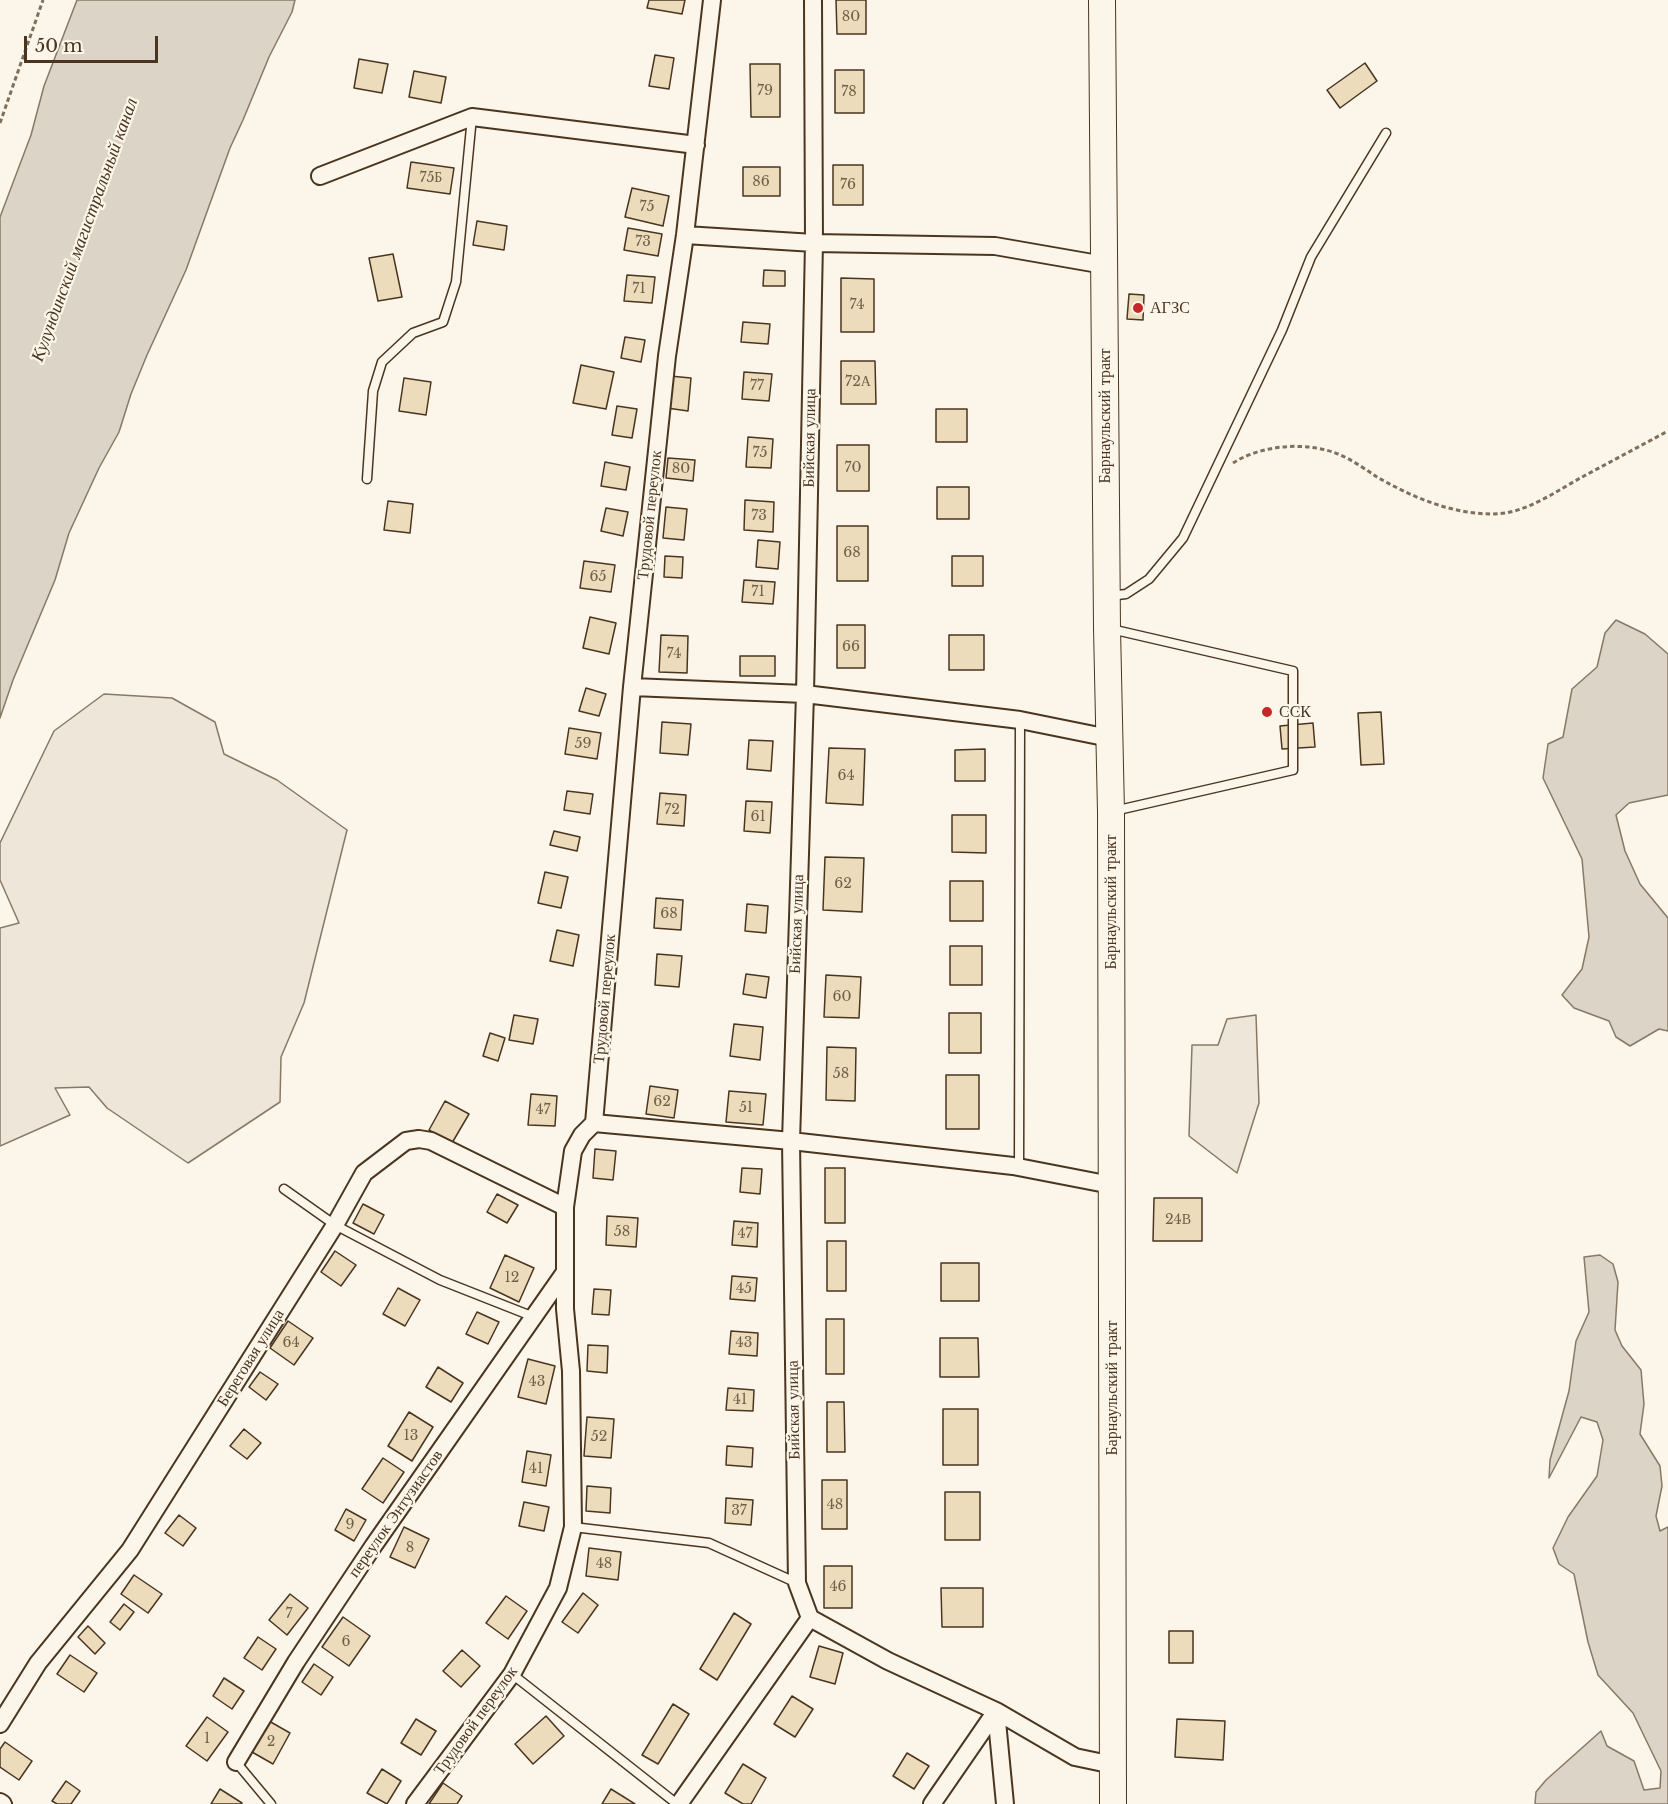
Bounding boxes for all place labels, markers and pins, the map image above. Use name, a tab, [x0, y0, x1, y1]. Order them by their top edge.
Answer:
place label: АГЗС	[1150, 298, 1190, 318]
marker: АГЗС	[1131, 301, 1145, 315]
place label: ССК	[1279, 702, 1311, 722]
marker: ССК	[1260, 705, 1274, 719]

